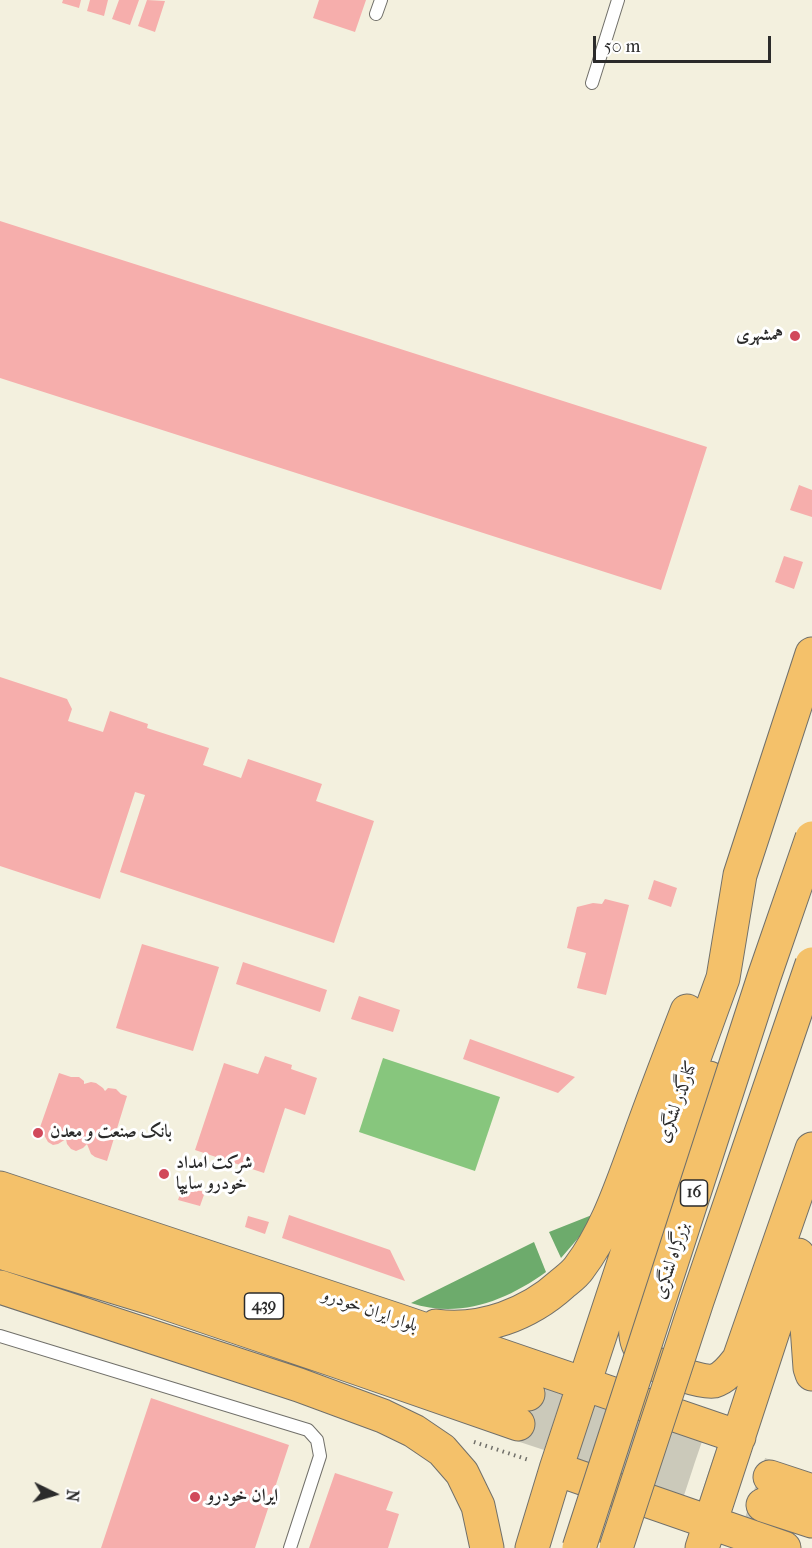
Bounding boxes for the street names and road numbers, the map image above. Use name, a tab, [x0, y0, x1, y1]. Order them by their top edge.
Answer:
street label: کنارگذر لشگری	[653, 1058, 703, 1146]
road number: 16	[680, 1180, 708, 1206]
street label: بزرگراه لشگری	[650, 1220, 694, 1302]
street label: بلوار ایران خودرو	[319, 1285, 421, 1337]
road number: 439	[244, 1293, 284, 1319]

